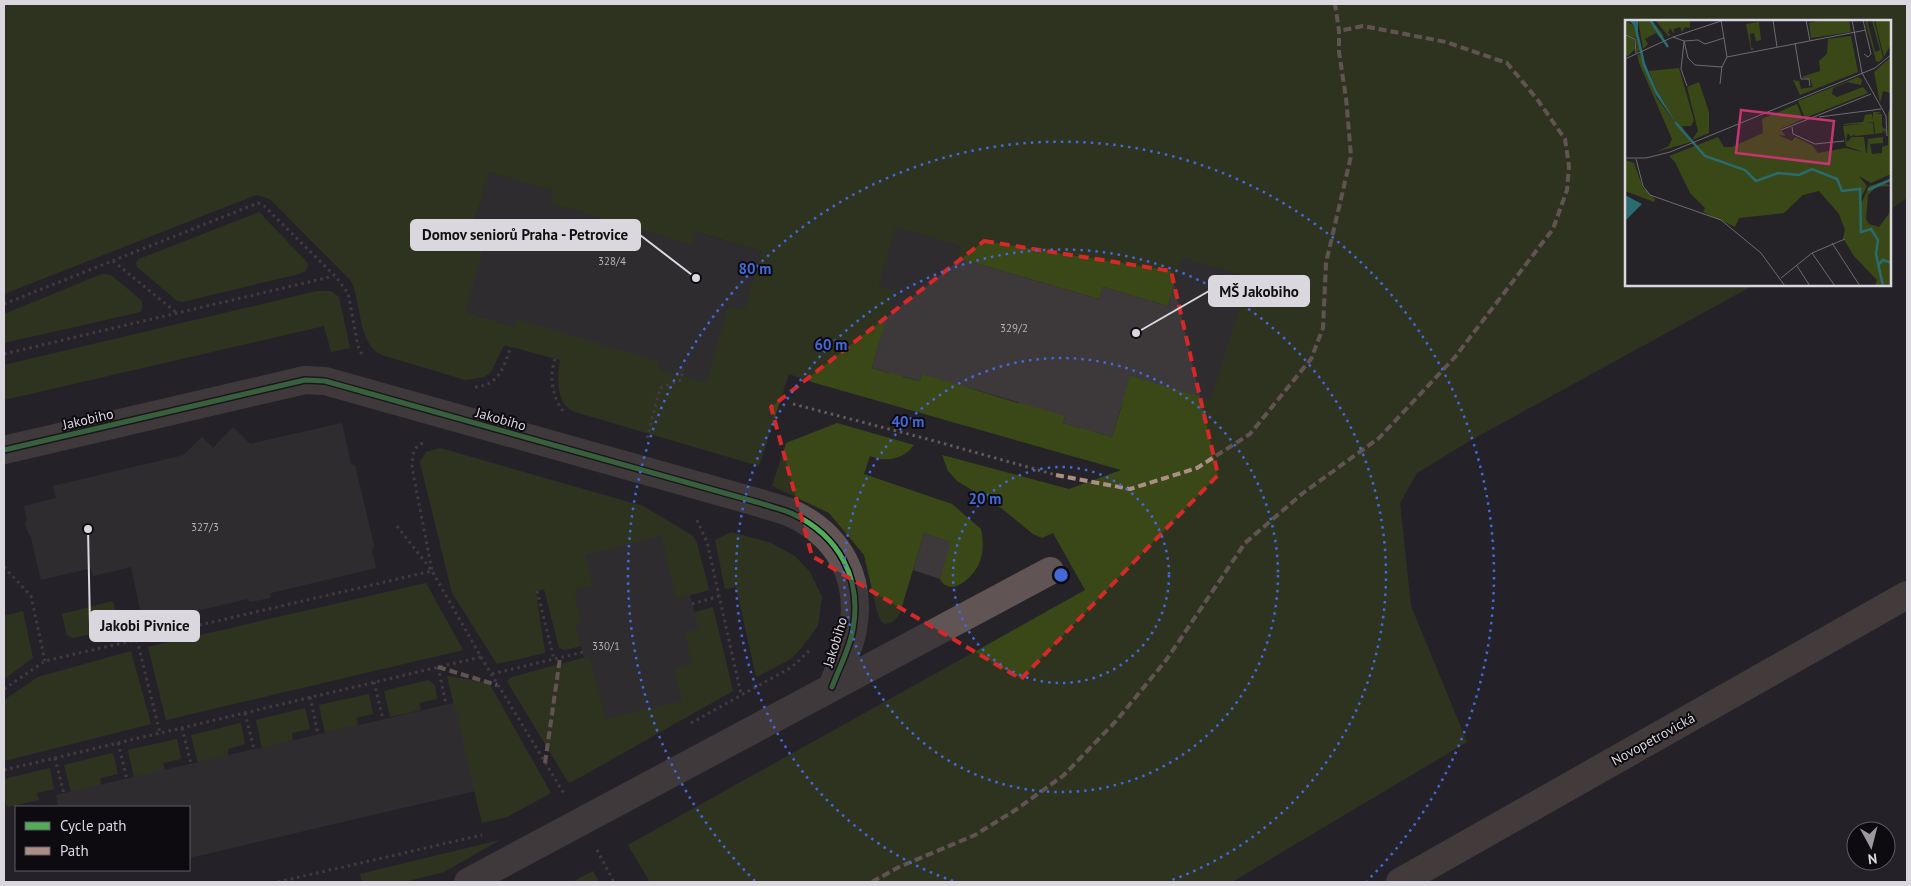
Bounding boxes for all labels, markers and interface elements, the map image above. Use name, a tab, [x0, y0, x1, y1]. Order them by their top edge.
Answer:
inset map	[1625, 20, 1891, 286]
callout: Domov seniorů Praha - Petrovice	[411, 220, 640, 250]
text: Domov seniorů Praha - Petrovice	[422, 225, 628, 244]
house number: 328/4	[598, 254, 626, 268]
text: 80 m	[739, 259, 771, 278]
callout: MŠ Jakobiho	[1209, 276, 1309, 306]
text: MŠ Jakobiho	[1219, 282, 1299, 301]
house number: 329/2	[1000, 321, 1028, 335]
text: 60 m	[815, 335, 847, 354]
street label: Jakobiho	[473, 403, 528, 435]
street label: Jakobiho	[60, 404, 115, 434]
text: 40 m	[892, 412, 924, 431]
text: 20 m	[969, 489, 1001, 508]
house number: 327/3	[191, 520, 219, 534]
centre of rings	[1052, 566, 1070, 584]
callout: Jakobi Pivnice	[90, 611, 199, 641]
street label: Jakobiho	[819, 615, 851, 670]
text: Jakobi Pivnice	[99, 616, 190, 635]
house number: 330/1	[592, 639, 620, 653]
street label: Novopetrovická	[1608, 709, 1698, 769]
legend	[15, 806, 190, 871]
text: Cycle path	[60, 816, 126, 835]
north arrow	[1846, 821, 1896, 871]
text: Path	[60, 841, 89, 860]
text: N	[1867, 849, 1878, 868]

